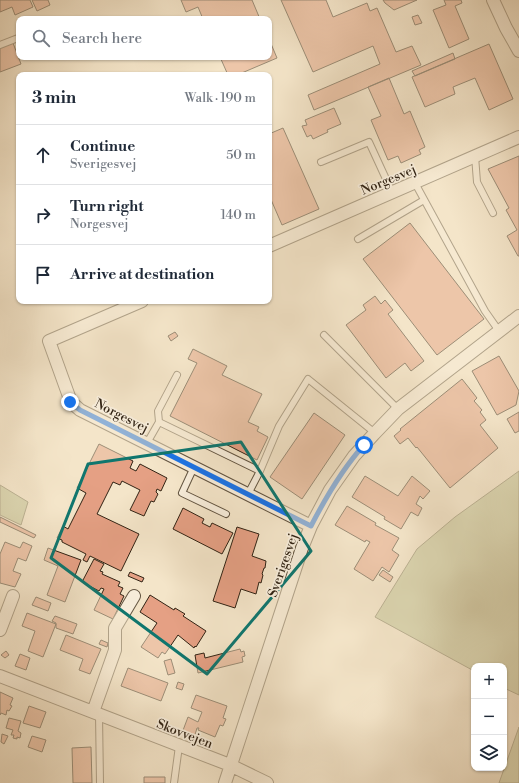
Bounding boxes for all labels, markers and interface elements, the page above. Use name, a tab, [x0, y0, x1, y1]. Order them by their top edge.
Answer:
search box	[16, 16, 272, 60]
icon: search	[30, 27, 52, 49]
text: Search here	[62, 29, 142, 48]
text: 3 min	[32, 87, 76, 109]
text: Walk · 190 m	[185, 90, 256, 106]
text: Continue	[70, 137, 135, 156]
icon: ahead	[32, 144, 54, 166]
text: 50 m	[226, 147, 256, 163]
text: Sverigesvej	[70, 156, 136, 172]
street label: Norgesvej	[358, 161, 418, 199]
text: Turn right	[70, 197, 144, 216]
icon: right	[32, 204, 54, 226]
text: 140 m	[220, 207, 256, 223]
text: Norgesvej	[70, 216, 129, 232]
icon: arrive	[32, 264, 54, 286]
text: Arrive at destination	[70, 265, 214, 284]
route end	[61, 393, 79, 411]
street label: Norgesvej	[92, 395, 151, 436]
route start	[355, 436, 373, 454]
street label: Sverigesvej	[265, 531, 301, 599]
map controls	[471, 663, 507, 771]
button: +	[471, 663, 507, 699]
button: −	[471, 699, 507, 735]
street label: Skovvejen	[154, 716, 215, 752]
button: layers	[471, 735, 507, 771]

